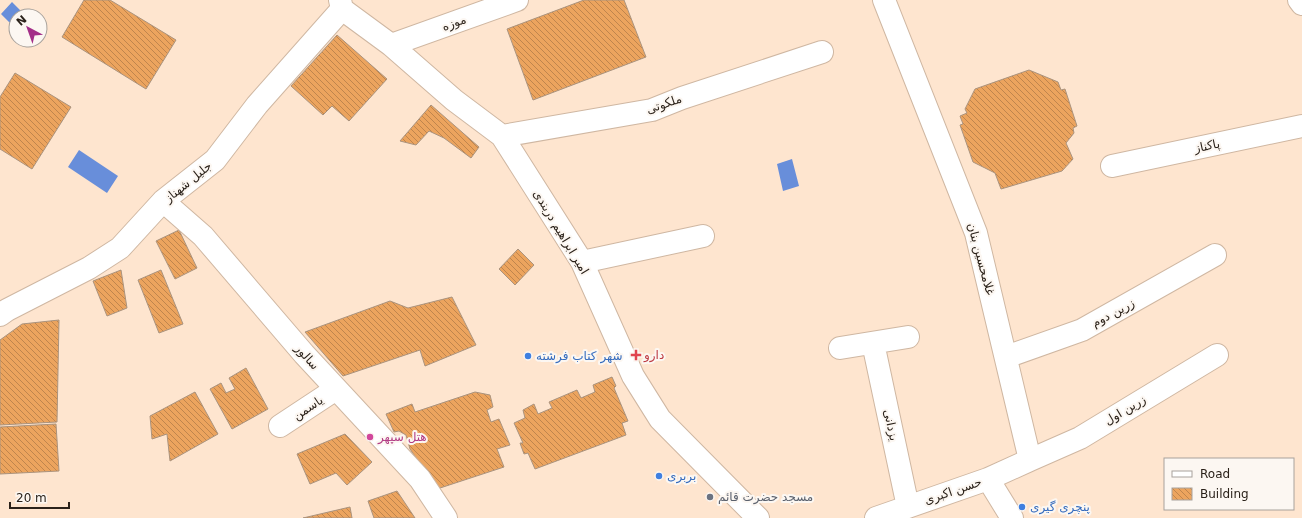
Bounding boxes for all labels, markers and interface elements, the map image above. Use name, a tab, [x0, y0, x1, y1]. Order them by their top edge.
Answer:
north arrow	[8, 8, 48, 48]
street label: موزه	[440, 12, 468, 35]
text: N	[14, 13, 30, 29]
street label: ملکوتی	[644, 91, 684, 118]
street label: پاکناز	[1192, 136, 1221, 157]
street label: جلیل شهناز	[161, 159, 215, 207]
street label: امیر ابراهیم دربندی	[529, 187, 592, 277]
street label: غلامحسین بنان	[964, 221, 997, 297]
street label: زرین دوم	[1089, 296, 1137, 331]
street label: سالور	[291, 341, 322, 373]
place label: دارو	[643, 348, 664, 363]
place label: شهر کتاب فرشته	[536, 349, 623, 364]
marker: دارو	[631, 350, 641, 360]
marker: شهر کتاب فرشته	[523, 351, 533, 361]
street label: زرین اول	[1102, 392, 1149, 429]
street label: یاسمن	[290, 393, 326, 424]
street label: یزدانی	[880, 408, 901, 442]
place label: هتل سپهر	[377, 430, 427, 445]
marker: هتل سپهر	[365, 432, 375, 442]
legend	[1164, 458, 1294, 510]
text: Road	[1200, 467, 1230, 481]
place label: بربری	[667, 469, 696, 484]
marker: بربری	[654, 471, 664, 481]
street label: حسن اکبری	[922, 475, 984, 508]
scale bar	[10, 484, 69, 510]
text: Building	[1200, 487, 1249, 501]
place label: مسجد حضرت قائم	[718, 490, 813, 505]
text: 20 m	[16, 491, 47, 505]
marker: مسجد حضرت قائم	[705, 492, 715, 502]
place label: پنچری گیری	[1030, 500, 1090, 515]
marker: پنچری گیری	[1017, 502, 1027, 512]

